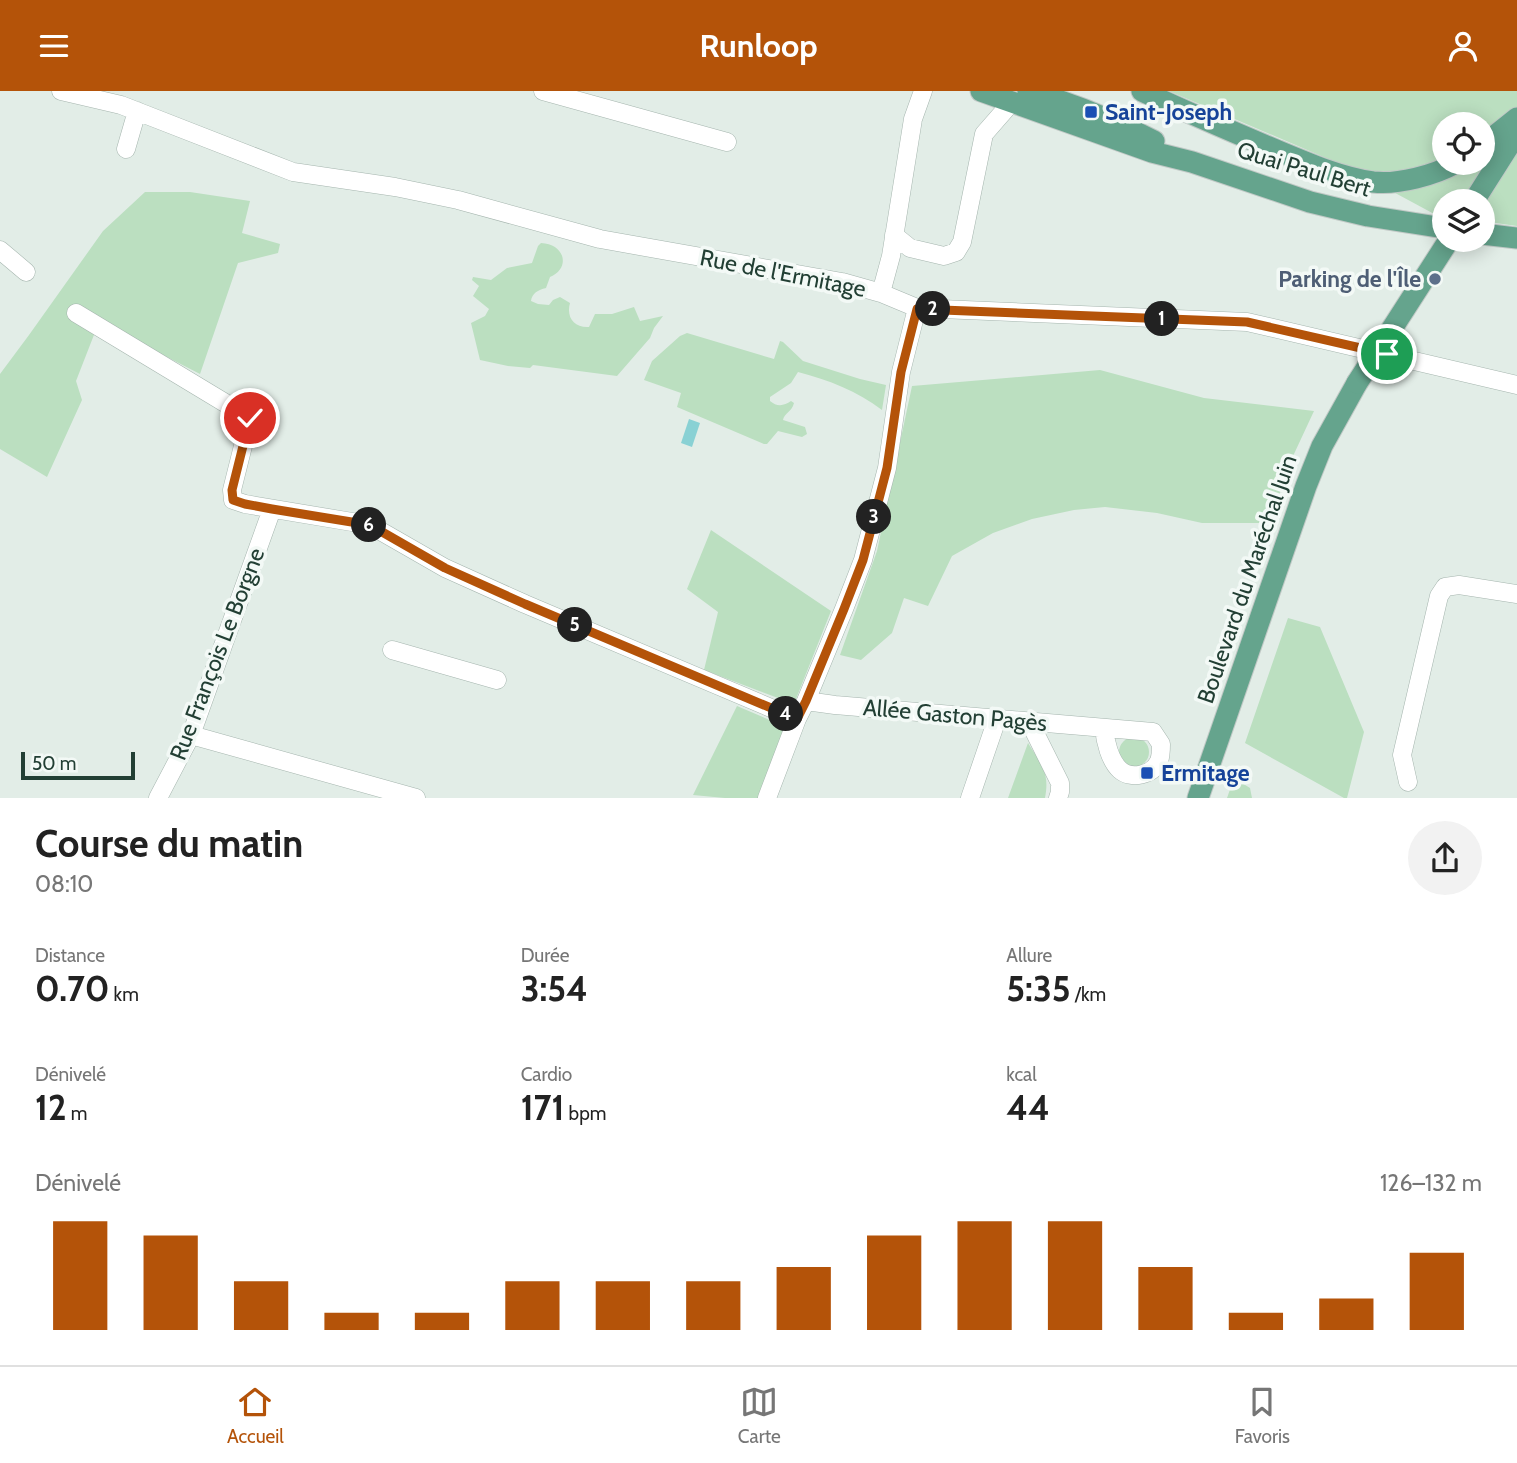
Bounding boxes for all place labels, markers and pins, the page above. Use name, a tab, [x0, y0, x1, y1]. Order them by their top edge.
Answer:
place label: Saint-Joseph	[1105, 98, 1232, 126]
marker: Saint-Joseph	[1083, 104, 1099, 120]
place label: Parking de l'Île	[1278, 265, 1421, 293]
marker: Parking de l'Île	[1427, 271, 1443, 287]
pin: 2	[916, 291, 950, 326]
pin: 1	[1144, 301, 1180, 337]
pin	[1357, 324, 1417, 384]
pin	[220, 388, 280, 448]
pin: 3	[856, 499, 892, 535]
pin: 6	[352, 507, 386, 543]
pin: 5	[558, 607, 592, 643]
pin: 4	[768, 697, 804, 731]
place label: Ermitage	[1161, 759, 1250, 787]
marker: Ermitage	[1139, 765, 1155, 781]

